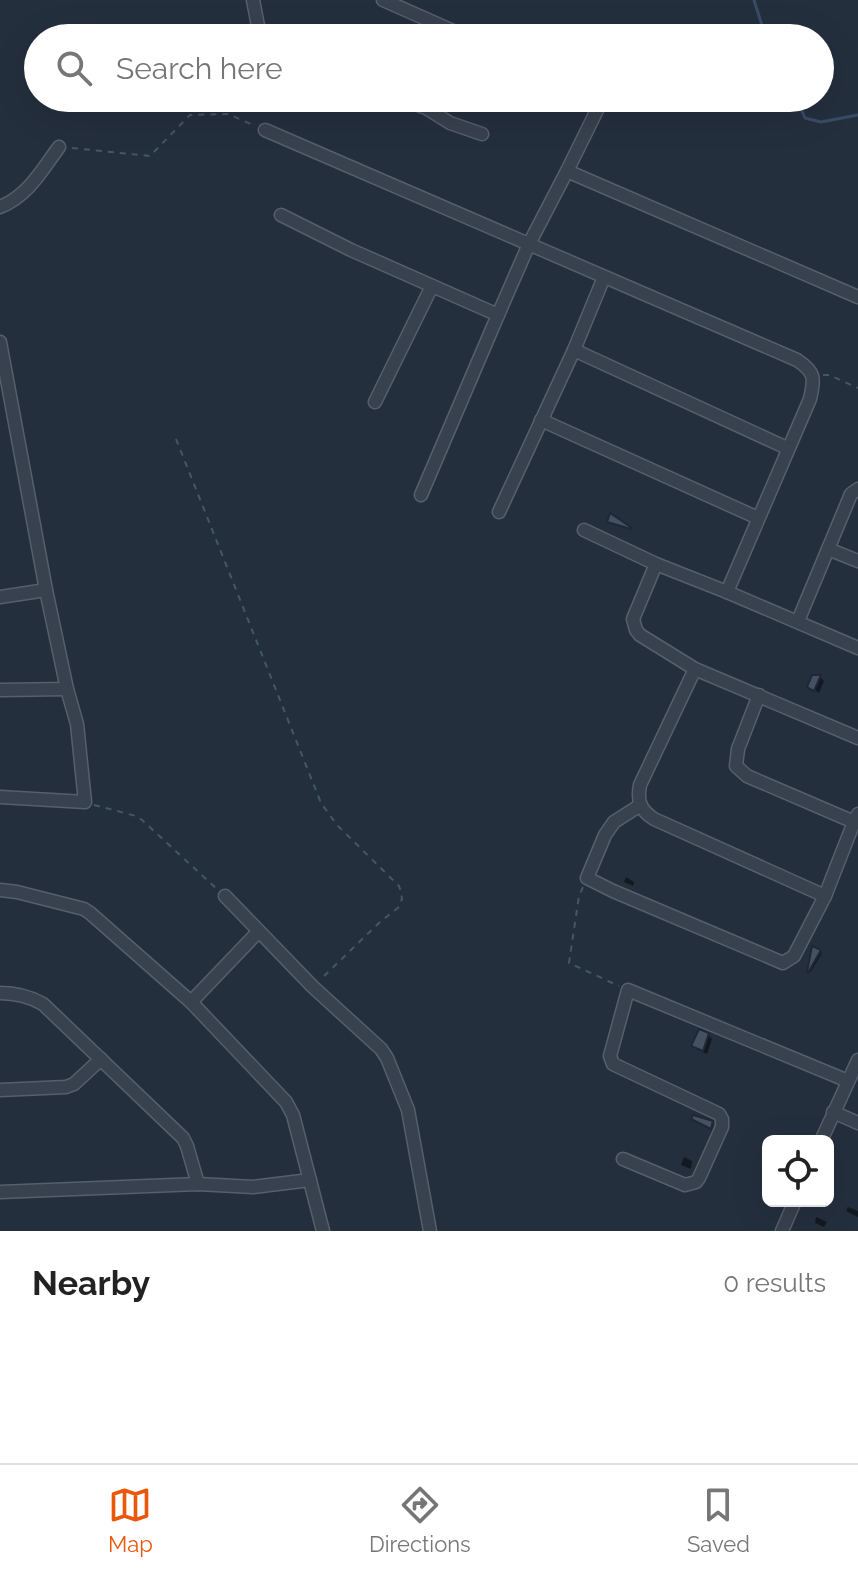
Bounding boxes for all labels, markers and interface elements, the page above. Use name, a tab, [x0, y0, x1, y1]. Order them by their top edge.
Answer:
search box	[24, 24, 834, 112]
icon: search	[52, 46, 96, 90]
text: Search here	[116, 51, 283, 86]
map controls	[762, 1135, 834, 1207]
button: locate	[762, 1135, 834, 1207]
text: Nearby	[32, 1263, 150, 1303]
text: 0 results	[723, 1268, 826, 1298]
tab: Map	[108, 1483, 153, 1557]
tab: Directions	[369, 1483, 471, 1557]
tab: Saved	[687, 1483, 750, 1557]

